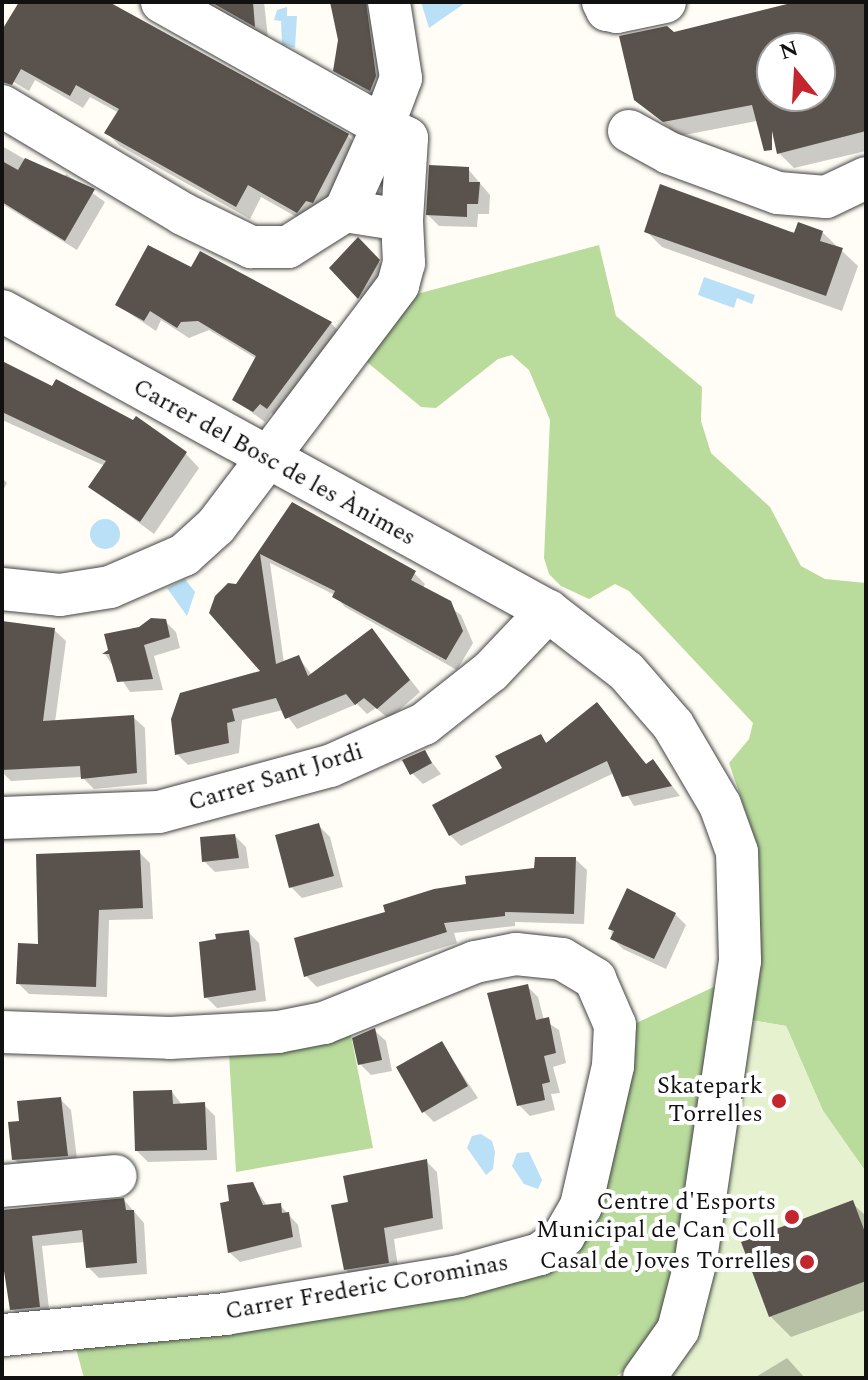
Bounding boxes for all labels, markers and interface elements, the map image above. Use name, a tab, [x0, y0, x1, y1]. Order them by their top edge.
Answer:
north arrow	[756, 32, 836, 112]
text: N	[775, 32, 803, 69]
street label: Carrer del Bosc de les Ànimes	[128, 373, 420, 553]
street label: Carrer Sant Jordi	[185, 738, 367, 818]
place label: Skatepark Torrelles	[657, 1073, 763, 1129]
marker: Skatepark Torrelles	[770, 1092, 788, 1110]
place label: Centre d'Esports Municipal de Can Coll	[536, 1189, 776, 1245]
marker: Centre d'Esports Municipal de Can Coll	[783, 1208, 801, 1226]
place label: Casal de Joves Torrelles	[540, 1248, 791, 1276]
street label: Carrer Frederic Corominas	[223, 1249, 511, 1327]
marker: Casal de Joves Torrelles	[798, 1253, 816, 1271]

